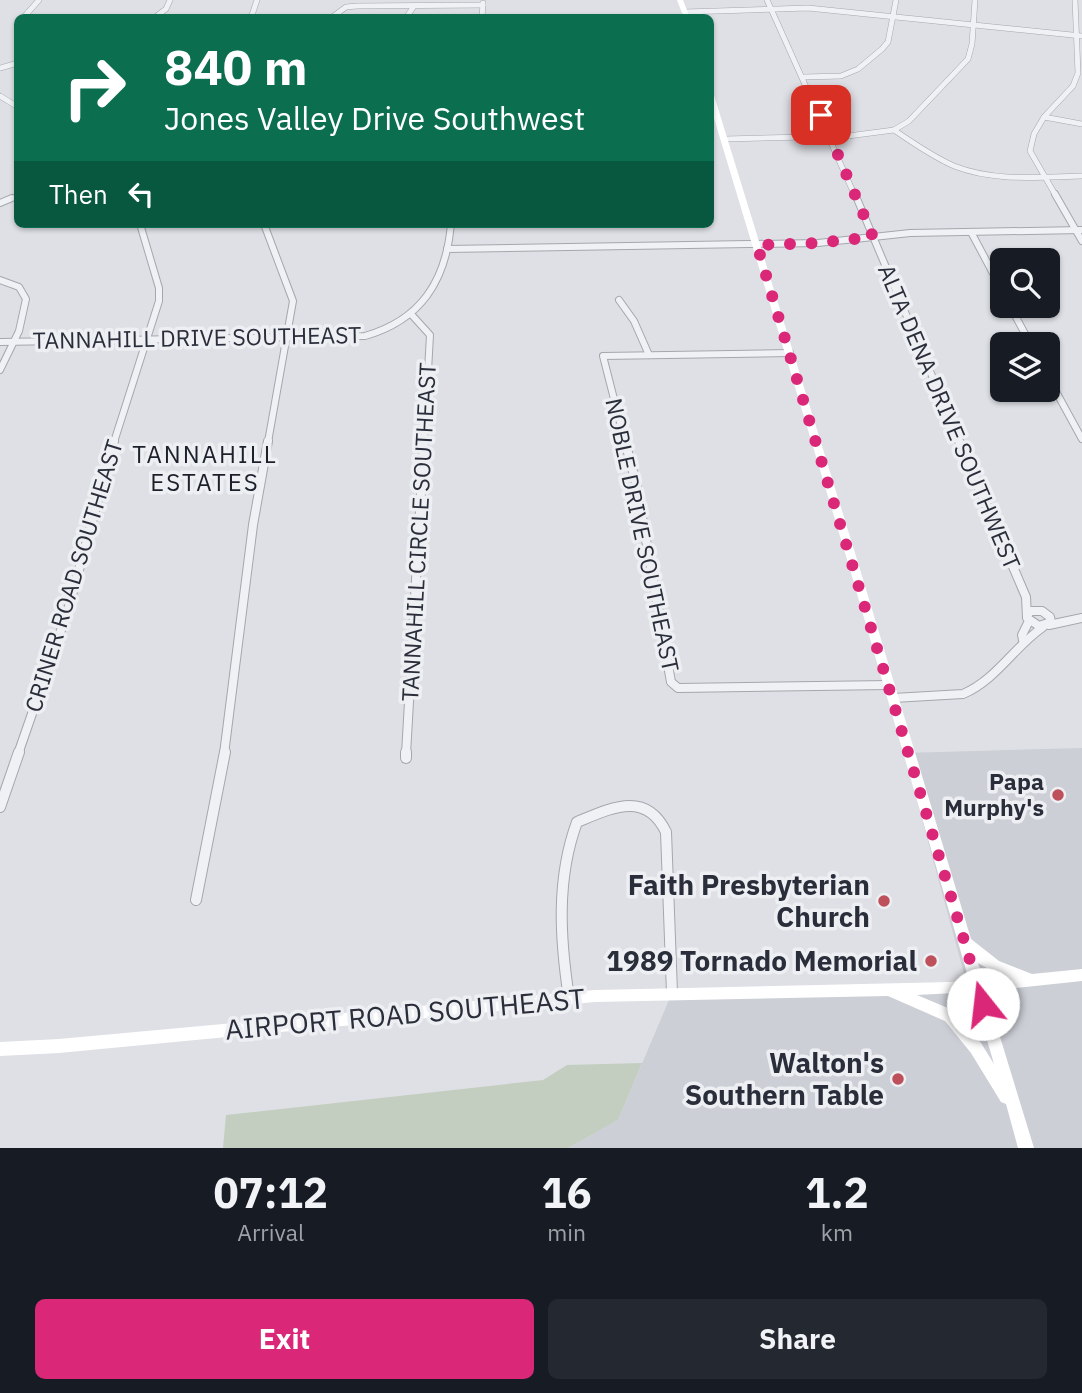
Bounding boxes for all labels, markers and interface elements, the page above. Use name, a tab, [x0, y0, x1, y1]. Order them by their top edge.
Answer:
text: 840 m	[164, 35, 308, 98]
icon: right	[49, 42, 140, 133]
pin	[791, 85, 851, 145]
icon: arrive	[802, 96, 840, 134]
text: Jones Valley Drive Southwest	[164, 97, 585, 139]
icon: left	[122, 175, 160, 213]
text: Then	[49, 177, 108, 211]
map controls	[990, 248, 1060, 402]
button: search	[990, 248, 1060, 318]
street label: ALTA DENA DRIVE SOUTHWEST	[872, 259, 1028, 574]
street label: TANNAHILL DRIVE SOUTHEAST	[32, 319, 362, 355]
button: layers	[990, 332, 1060, 402]
street label: TANNAHILL CIRCLE SOUTHEAST	[394, 362, 442, 702]
street label: NOBLE DRIVE SOUTHEAST	[599, 395, 687, 674]
street label: CRINER ROAD SOUTHEAST	[17, 436, 129, 715]
district label: TANNAHILL ESTATES	[132, 438, 278, 498]
place label: Papa Murphy's	[944, 766, 1044, 822]
marker: Papa Murphy's	[1050, 787, 1066, 803]
place label: Faith Presbyterian Church	[628, 866, 870, 935]
marker: Faith Presbyterian Church	[876, 893, 892, 909]
place label: 1989 Tornado Memorial	[606, 942, 917, 979]
marker: 1989 Tornado Memorial	[923, 953, 939, 969]
position arrow	[946, 967, 1020, 1041]
street label: AIRPORT ROAD SOUTHEAST	[223, 979, 586, 1048]
place label: Walton's Southern Table	[685, 1044, 884, 1113]
marker: Walton's Southern Table	[890, 1071, 906, 1087]
text: 07:12	[213, 1165, 328, 1220]
text: 16	[541, 1165, 592, 1220]
text: 1.2	[805, 1165, 869, 1220]
text: Arrival	[237, 1217, 304, 1247]
text: min	[547, 1217, 586, 1247]
text: km	[821, 1217, 853, 1247]
button: Exit	[35, 1299, 534, 1379]
button: Share	[548, 1299, 1047, 1379]

